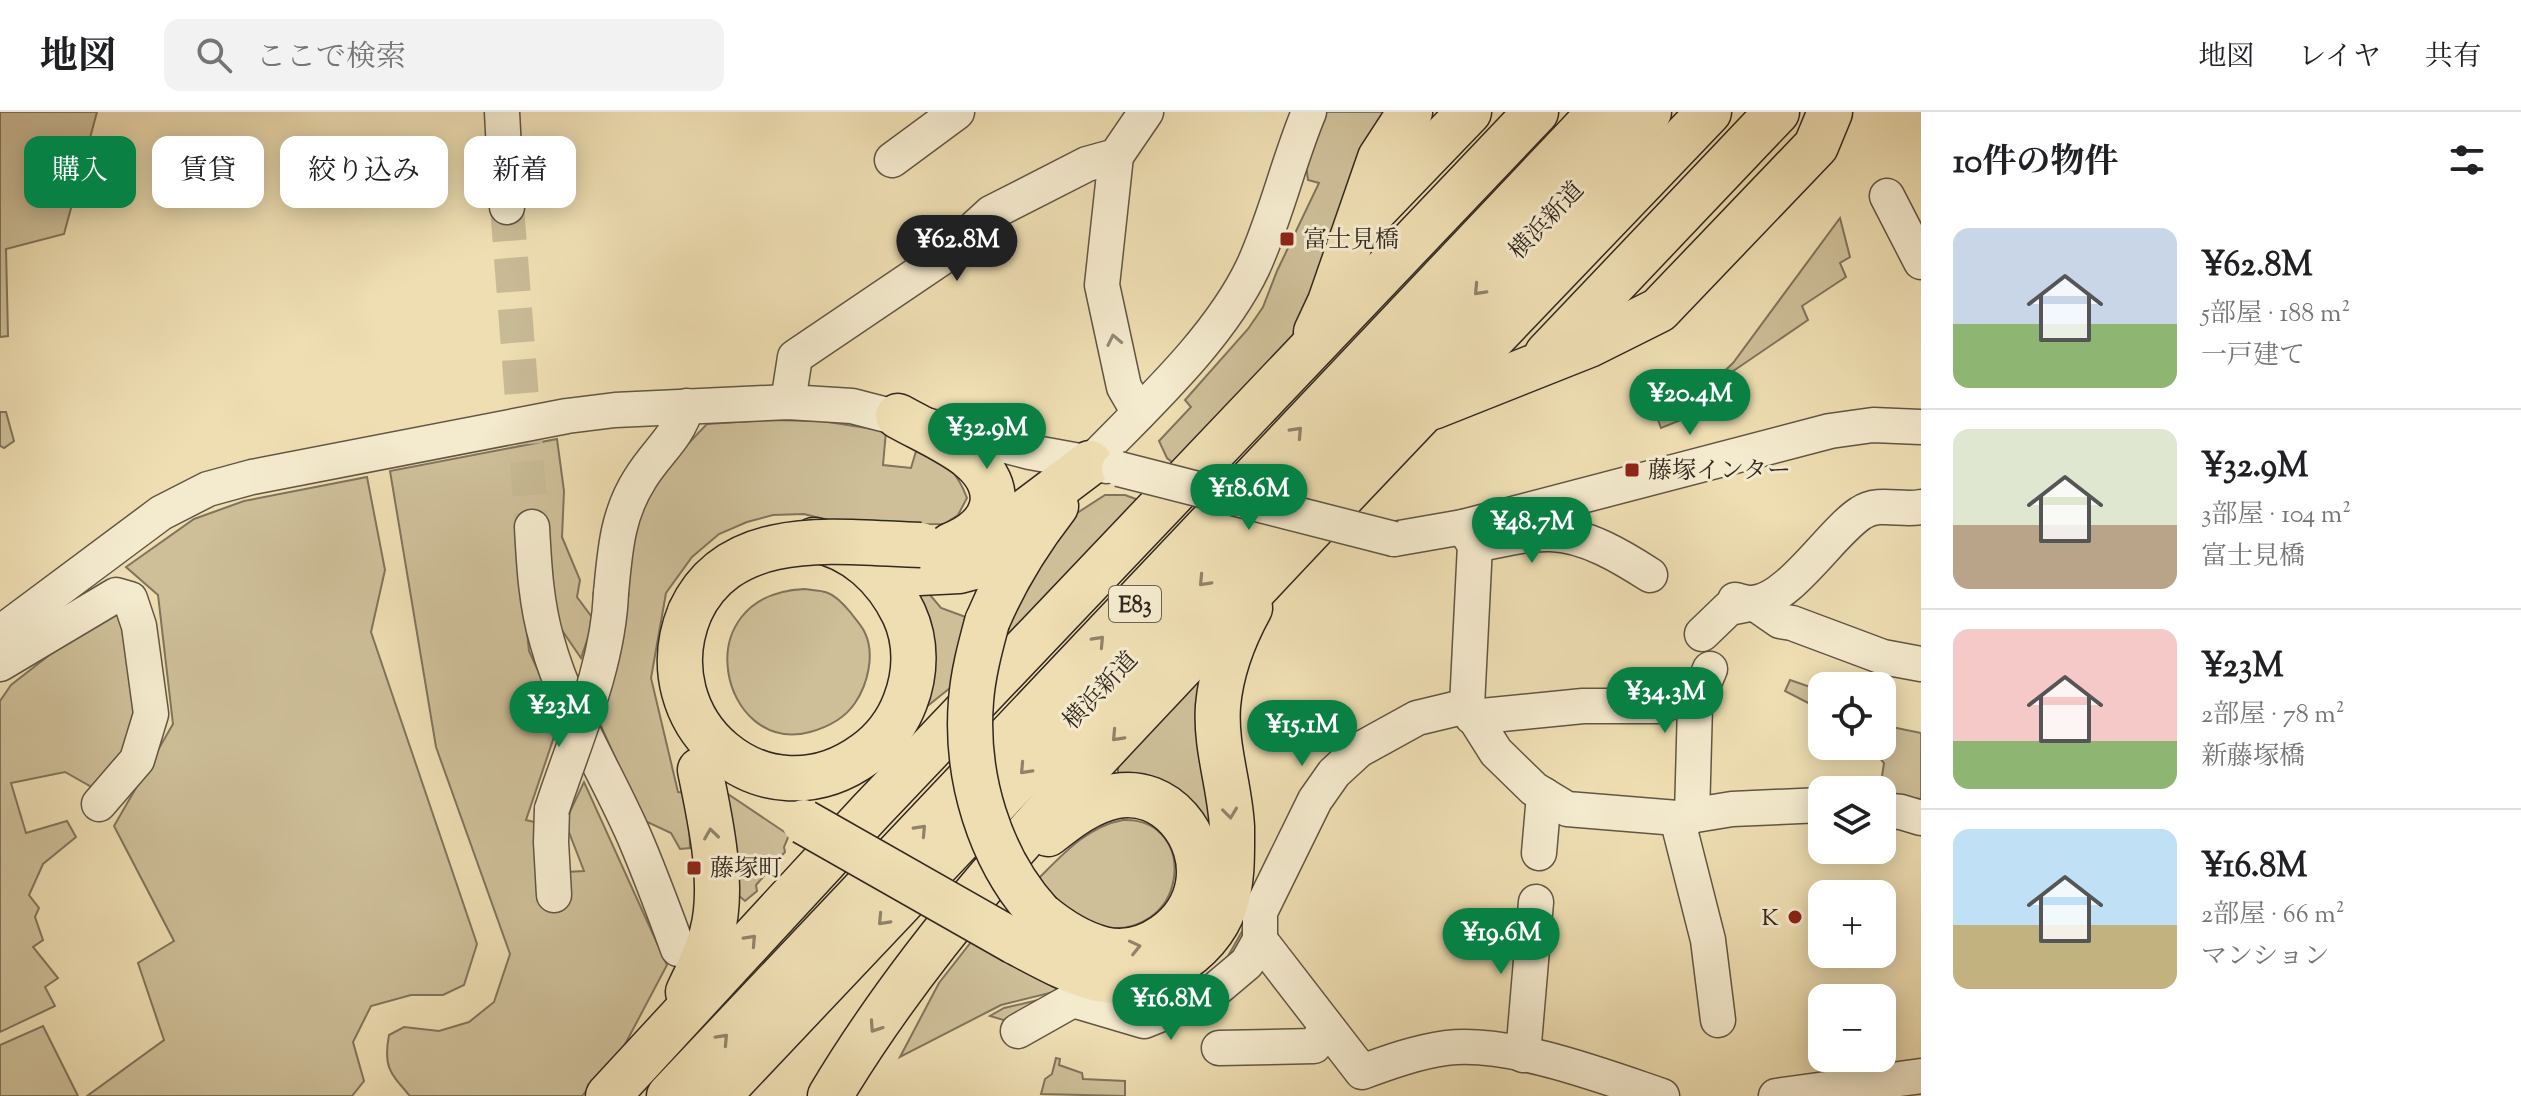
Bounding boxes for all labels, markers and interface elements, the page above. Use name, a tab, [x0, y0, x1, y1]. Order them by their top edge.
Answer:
search box	[164, 19, 724, 91]
text: 地図	[40, 32, 116, 86]
icon: search	[192, 33, 236, 77]
text: ここで検索	[256, 37, 406, 80]
text: 地図	[2198, 38, 2254, 78]
text: レイヤ	[2298, 38, 2381, 78]
text: 共有	[2425, 38, 2481, 78]
chip: 購入	[24, 136, 136, 208]
chip: 賃貸	[152, 136, 264, 208]
chip: 絞り込み	[280, 136, 448, 208]
chip: 新着	[464, 136, 576, 208]
icon: filters	[2445, 138, 2489, 182]
text: 10件の物件	[1953, 139, 2118, 188]
street label: 横浜新道	[1502, 175, 1593, 268]
pin: ¥62.8M	[892, 215, 1022, 283]
text: ¥62.8M	[914, 222, 1000, 259]
place label: 富士見橋	[1303, 224, 1399, 258]
marker: 富士見橋	[1278, 230, 1296, 248]
text: ¥62.8M	[2201, 242, 2313, 291]
icon: home	[2017, 260, 2113, 356]
one-way arrow	[1474, 281, 1489, 295]
text: 5部屋 · 188 m²	[2201, 296, 2350, 333]
one-way arrow	[1106, 334, 1123, 347]
text: 一戸建て	[2201, 338, 2305, 375]
pin: ¥20.4M	[1625, 369, 1755, 437]
text: ¥20.4M	[1647, 376, 1733, 413]
pin: ¥32.9M	[922, 403, 1052, 471]
text: ¥32.9M	[946, 410, 1028, 447]
one-way arrow	[1288, 427, 1303, 441]
text: ¥32.9M	[2201, 443, 2308, 492]
place label: 藤塚インター	[1648, 455, 1791, 489]
marker: 藤塚インター	[1623, 461, 1641, 479]
icon: home	[2017, 461, 2113, 557]
pin: ¥18.6M	[1184, 464, 1314, 532]
text: ¥18.6M	[1208, 471, 1290, 508]
pin: ¥48.7M	[1467, 497, 1597, 565]
text: 3部屋 · 104 m²	[2201, 497, 2351, 534]
text: ¥48.7M	[1490, 504, 1574, 541]
text: 富士見橋	[2201, 539, 2305, 576]
one-way arrow	[1199, 571, 1213, 586]
road number: E83	[1109, 586, 1161, 622]
one-way arrow	[1090, 636, 1105, 650]
text: ¥23M	[2201, 643, 2283, 692]
street label: 横浜新道	[1056, 645, 1147, 738]
icon: home	[2017, 661, 2113, 757]
pin: ¥34.3M	[1600, 667, 1730, 735]
map controls	[1808, 672, 1896, 1072]
button: locate	[1808, 672, 1896, 760]
text: ¥34.3M	[1624, 674, 1706, 711]
pin: ¥23M	[512, 681, 606, 749]
text: ¥23M	[527, 688, 591, 725]
text: 2部屋 · 78 m²	[2201, 697, 2345, 734]
pin: ¥15.1M	[1237, 700, 1367, 768]
text: ¥15.1M	[1265, 707, 1339, 744]
one-way arrow	[1111, 727, 1126, 741]
text: 新藤塚橋	[2201, 739, 2305, 776]
one-way arrow	[1020, 760, 1035, 774]
button: layers	[1808, 776, 1896, 864]
one-way arrow	[1221, 806, 1238, 820]
one-way arrow	[911, 825, 926, 839]
one-way arrow	[703, 827, 720, 841]
text: ¥16.8M	[2201, 843, 2307, 892]
place label: 藤塚町	[710, 853, 782, 887]
marker: 藤塚町	[685, 859, 703, 877]
icon: home	[2017, 861, 2113, 957]
button: +	[1808, 880, 1896, 968]
text: 2部屋 · 66 m²	[2201, 897, 2344, 934]
place label: K	[1762, 902, 1779, 936]
pin: ¥19.6M	[1436, 908, 1566, 976]
marker: K	[1786, 908, 1804, 926]
one-way arrow	[878, 911, 893, 925]
text: ¥19.6M	[1461, 915, 1541, 952]
one-way arrow	[741, 935, 756, 949]
one-way arrow	[1128, 939, 1142, 956]
text: マンション	[2201, 939, 2330, 976]
pin: ¥16.8M	[1106, 974, 1236, 1042]
text: ¥16.8M	[1130, 981, 1212, 1018]
button: −	[1808, 984, 1896, 1072]
one-way arrow	[869, 1018, 884, 1033]
one-way arrow	[713, 1034, 727, 1049]

